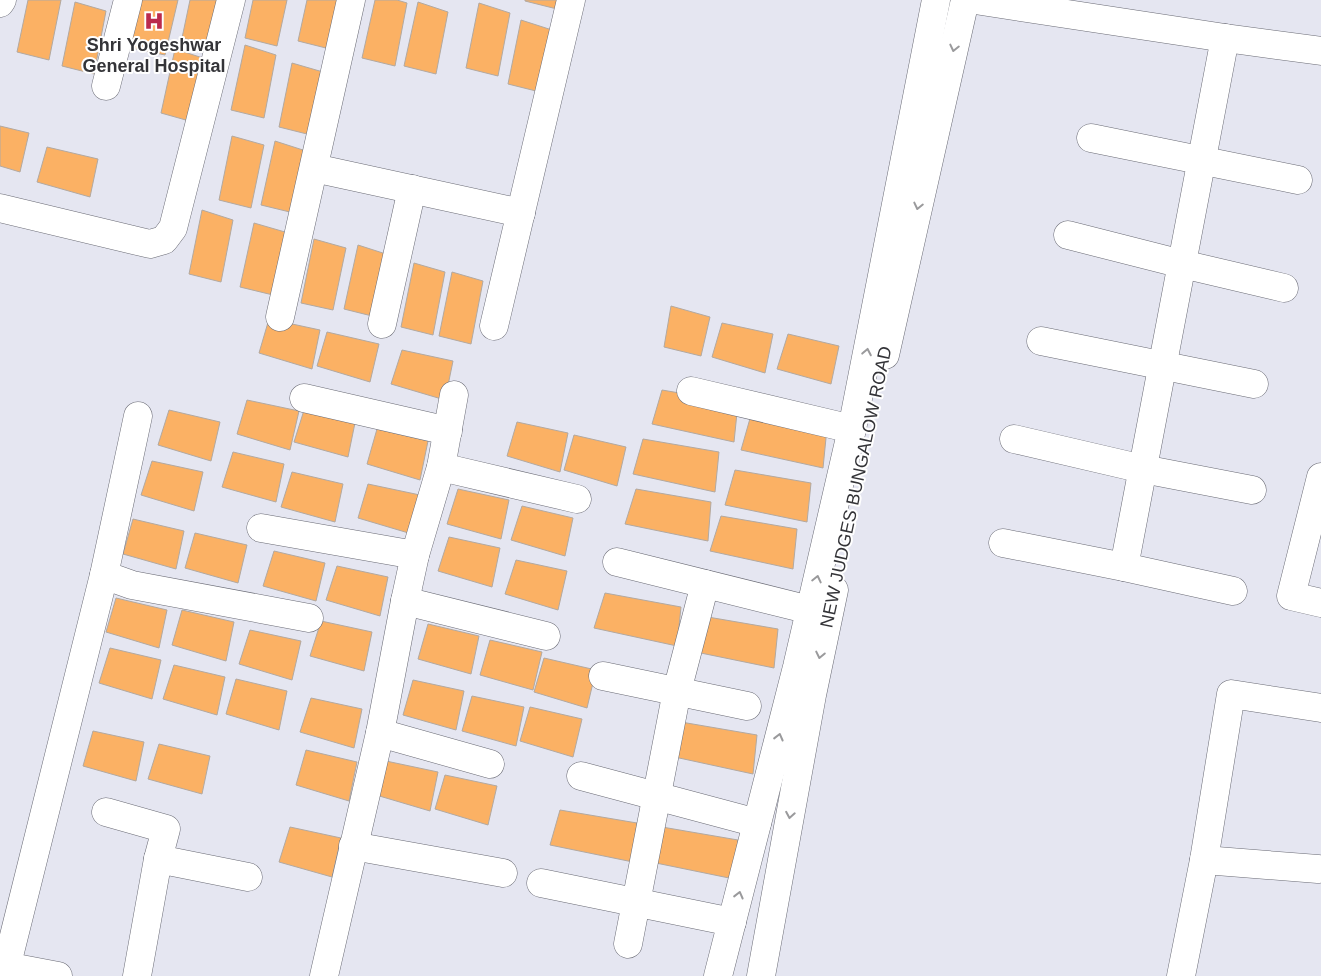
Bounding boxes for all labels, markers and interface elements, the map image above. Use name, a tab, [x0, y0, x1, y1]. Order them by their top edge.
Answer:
hospital icon: Shri Yogeshwar General Hospital	[143, 10, 165, 32]
place label: Shri Yogeshwar General Hospital	[82, 35, 226, 76]
one-way arrow	[949, 43, 960, 52]
one-way arrow	[913, 202, 924, 211]
street label: NEW JUDGES BUNGALOW ROAD	[816, 345, 896, 629]
one-way arrow	[861, 348, 872, 357]
one-way arrow	[811, 575, 822, 584]
one-way arrow	[815, 651, 826, 660]
one-way arrow	[773, 733, 784, 742]
one-way arrow	[786, 811, 796, 820]
one-way arrow	[733, 890, 744, 899]

